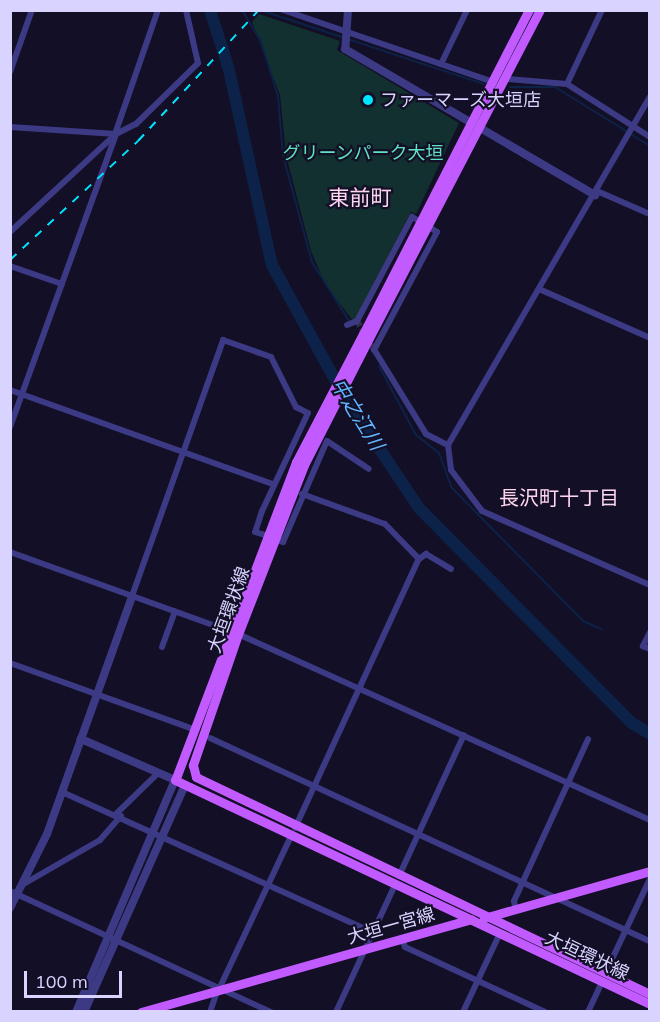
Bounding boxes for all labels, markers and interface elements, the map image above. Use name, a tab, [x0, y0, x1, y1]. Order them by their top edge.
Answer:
place label: ファーマーズ大垣店	[380, 89, 542, 111]
marker: ファーマーズ大垣店	[361, 93, 375, 107]
park label: グリーンパーク大垣	[282, 142, 444, 164]
district label: 東前町	[329, 184, 391, 210]
water label: 中之江川	[327, 374, 389, 454]
district label: 長沢町十丁目	[499, 485, 619, 509]
street label: 大垣環状線	[203, 564, 255, 656]
street label: 大垣一宮線	[345, 903, 437, 949]
street label: 大垣環状線	[542, 927, 632, 985]
scale bar	[27, 959, 124, 997]
text: 100 m	[35, 970, 88, 993]

